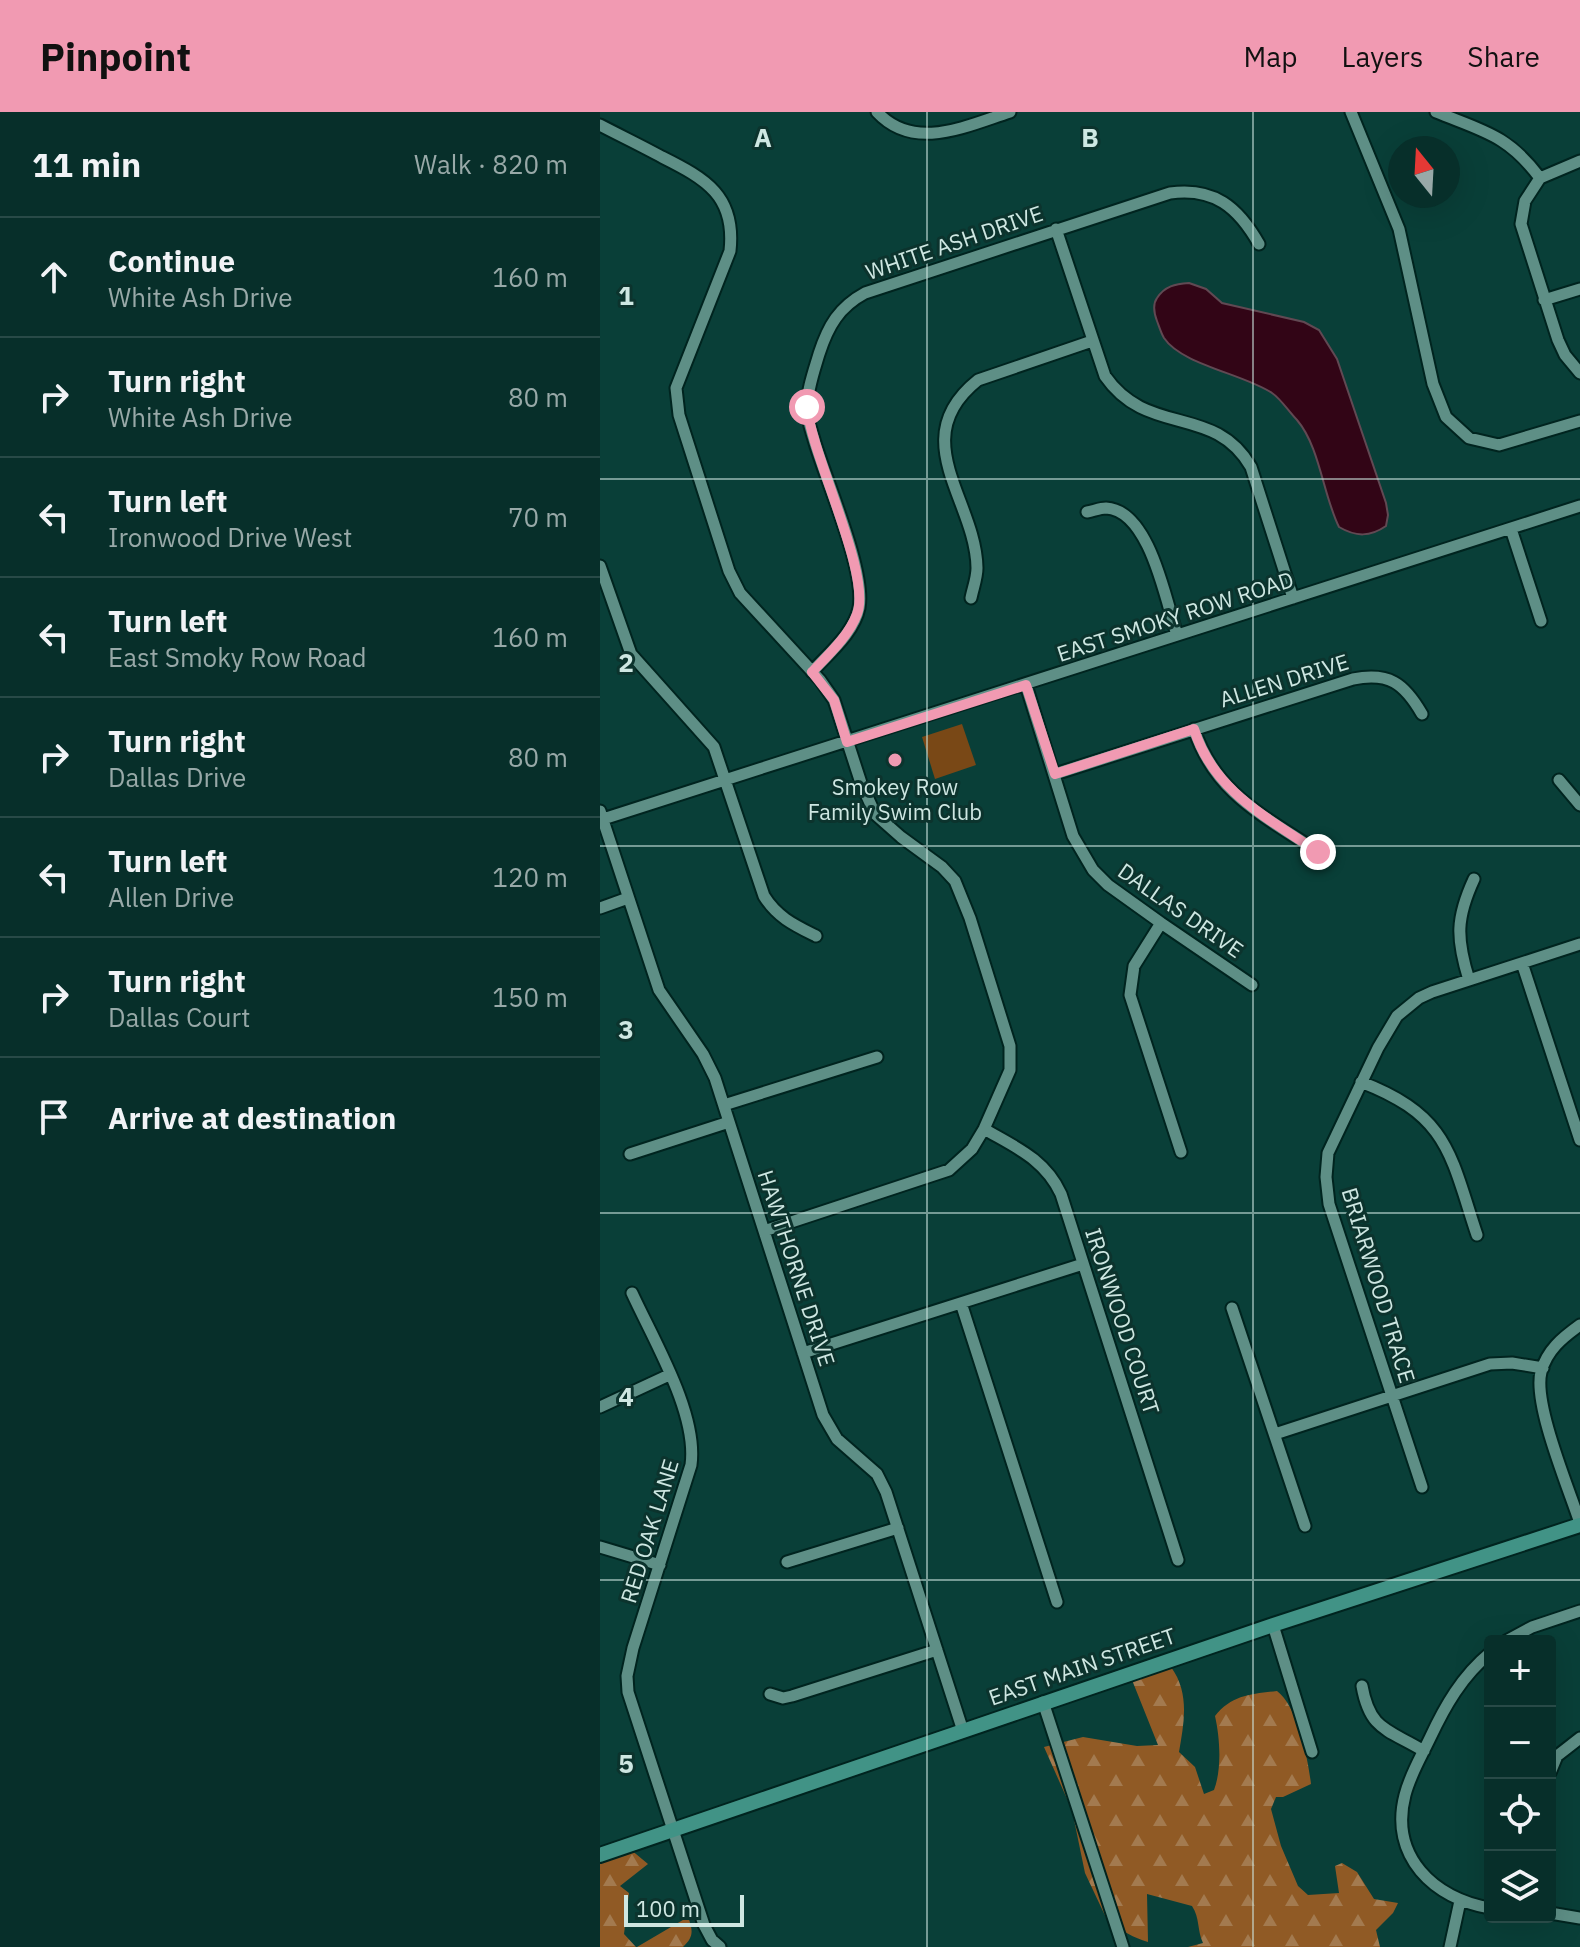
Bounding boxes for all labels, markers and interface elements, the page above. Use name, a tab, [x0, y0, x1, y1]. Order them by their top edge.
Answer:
text: Pinpoint	[40, 32, 191, 81]
text: Map	[1243, 38, 1297, 75]
text: Layers	[1341, 38, 1423, 75]
text: Share	[1467, 38, 1540, 75]
text: A	[754, 120, 772, 154]
text: B	[1081, 120, 1099, 154]
north arrow	[1388, 136, 1460, 208]
text: 11 min	[32, 142, 141, 186]
text: Walk · 820 m	[414, 147, 568, 181]
street label: WHITE ASH DRIVE	[861, 198, 1047, 286]
text: Continue	[108, 241, 235, 280]
icon: ahead	[32, 255, 76, 299]
text: 160 m	[492, 260, 568, 294]
text: 1	[618, 278, 634, 312]
text: White Ash Drive	[108, 280, 292, 314]
text: Turn right	[108, 361, 246, 400]
icon: right	[32, 375, 76, 419]
text: 80 m	[508, 380, 568, 414]
route start	[789, 389, 825, 425]
text: White Ash Drive	[108, 400, 292, 434]
text: Turn left	[108, 481, 227, 520]
icon: left	[32, 495, 76, 539]
text: 70 m	[508, 500, 568, 534]
text: Ironwood Drive West	[108, 520, 352, 554]
street label: EAST SMOKY ROW ROAD	[1053, 564, 1297, 668]
text: Turn left	[108, 601, 227, 640]
icon: left	[32, 615, 76, 659]
text: 160 m	[492, 620, 568, 654]
text: East Smoky Row Road	[108, 640, 367, 674]
text: 2	[618, 645, 634, 679]
street label: ALLEN DRIVE	[1216, 647, 1352, 713]
text: Turn right	[108, 721, 246, 760]
icon: right	[32, 735, 76, 779]
text: 80 m	[508, 740, 568, 774]
marker: Smokey Row Family Swim Club	[886, 751, 904, 769]
text: Dallas Drive	[108, 760, 246, 794]
place label: Smokey Row Family Swim Club	[808, 772, 982, 826]
route end	[1300, 834, 1336, 870]
text: Turn left	[108, 841, 227, 880]
icon: left	[32, 855, 76, 899]
street label: DALLAS DRIVE	[1112, 856, 1250, 964]
text: 120 m	[492, 860, 568, 894]
text: Allen Drive	[108, 880, 234, 914]
text: Turn right	[108, 961, 246, 1000]
icon: right	[32, 975, 76, 1019]
text: 150 m	[492, 980, 568, 1014]
text: Dallas Court	[108, 1000, 250, 1034]
text: 3	[618, 1012, 634, 1046]
icon: arrive	[32, 1095, 76, 1139]
text: Arrive at destination	[108, 1098, 396, 1137]
street label: HAWTHORNE DRIVE	[752, 1166, 842, 1370]
street label: BRIARWOOD TRACE	[1335, 1184, 1423, 1386]
street label: IRONWOOD COURT	[1079, 1224, 1167, 1418]
text: 4	[618, 1379, 634, 1413]
street label: RED OAK LANE	[613, 1455, 685, 1607]
street label: EAST MAIN STREET	[985, 1620, 1180, 1712]
map controls	[1484, 1635, 1556, 1923]
button: +	[1484, 1635, 1556, 1707]
button: −	[1484, 1707, 1556, 1779]
text: 5	[618, 1746, 634, 1780]
button: locate	[1484, 1779, 1556, 1851]
button: layers	[1484, 1851, 1556, 1923]
scale bar	[624, 1891, 744, 1927]
text: 100 m	[636, 1894, 700, 1923]

